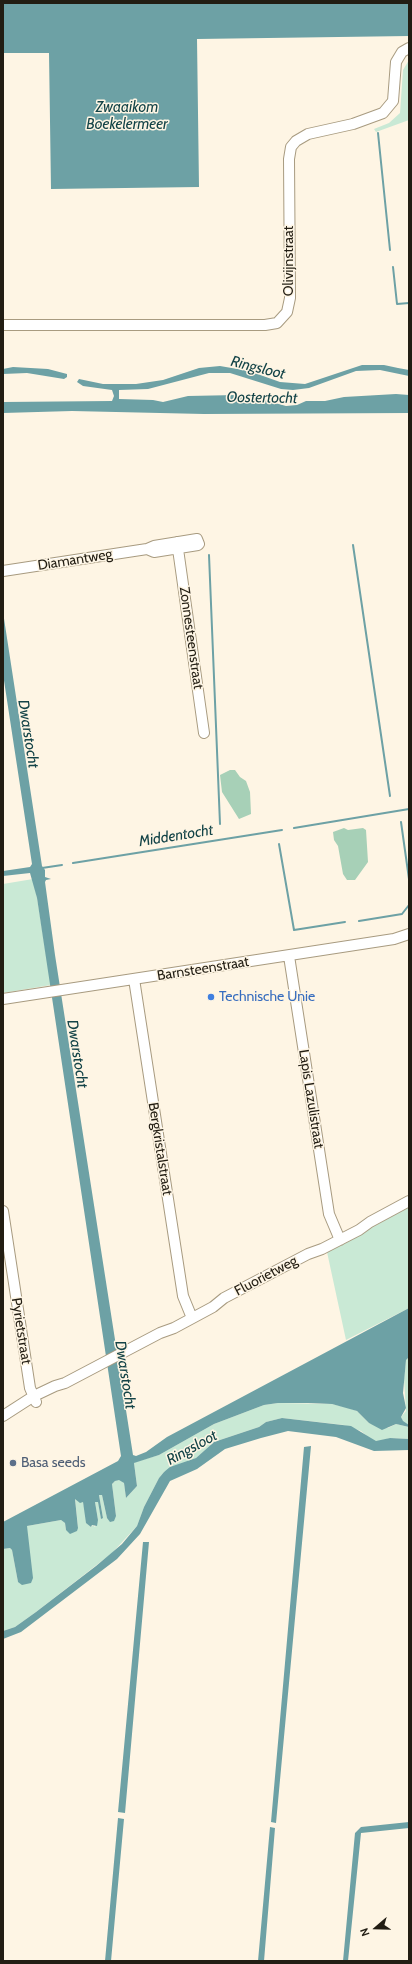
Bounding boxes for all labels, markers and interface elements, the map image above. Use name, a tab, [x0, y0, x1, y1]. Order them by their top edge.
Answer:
water label: Zwaaikom Boekelermeer	[86, 99, 168, 134]
street label: Olivijnstraat	[281, 226, 297, 296]
water label: Ringsloot	[229, 353, 287, 383]
water label: Oostertocht	[226, 388, 298, 408]
street label: Diamantweg	[36, 546, 114, 574]
street label: Zonnesteenstraat	[175, 586, 207, 690]
water label: Dwarstocht	[14, 699, 42, 769]
water label: Middentocht	[138, 821, 214, 851]
street label: Barnsteenstraat	[156, 953, 250, 985]
place label: Technische Unie	[219, 989, 315, 1005]
marker: Technische Unie	[206, 992, 216, 1002]
water label: Dwarstocht	[63, 1019, 91, 1089]
street label: Lapis Lazulistraat	[295, 1048, 327, 1150]
street label: Bergkristalstraat	[144, 1101, 176, 1197]
street label: Fluorietweg	[232, 1252, 300, 1300]
street label: Pyrietstraat	[7, 1296, 35, 1366]
water label: Dwarstocht	[111, 1340, 139, 1410]
water label: Ringsloot	[163, 1427, 221, 1469]
place label: Basa seeds	[21, 1455, 85, 1471]
marker: Basa seeds	[8, 1458, 18, 1468]
north arrow	[356, 1908, 396, 1948]
text: N	[357, 1926, 373, 1938]

